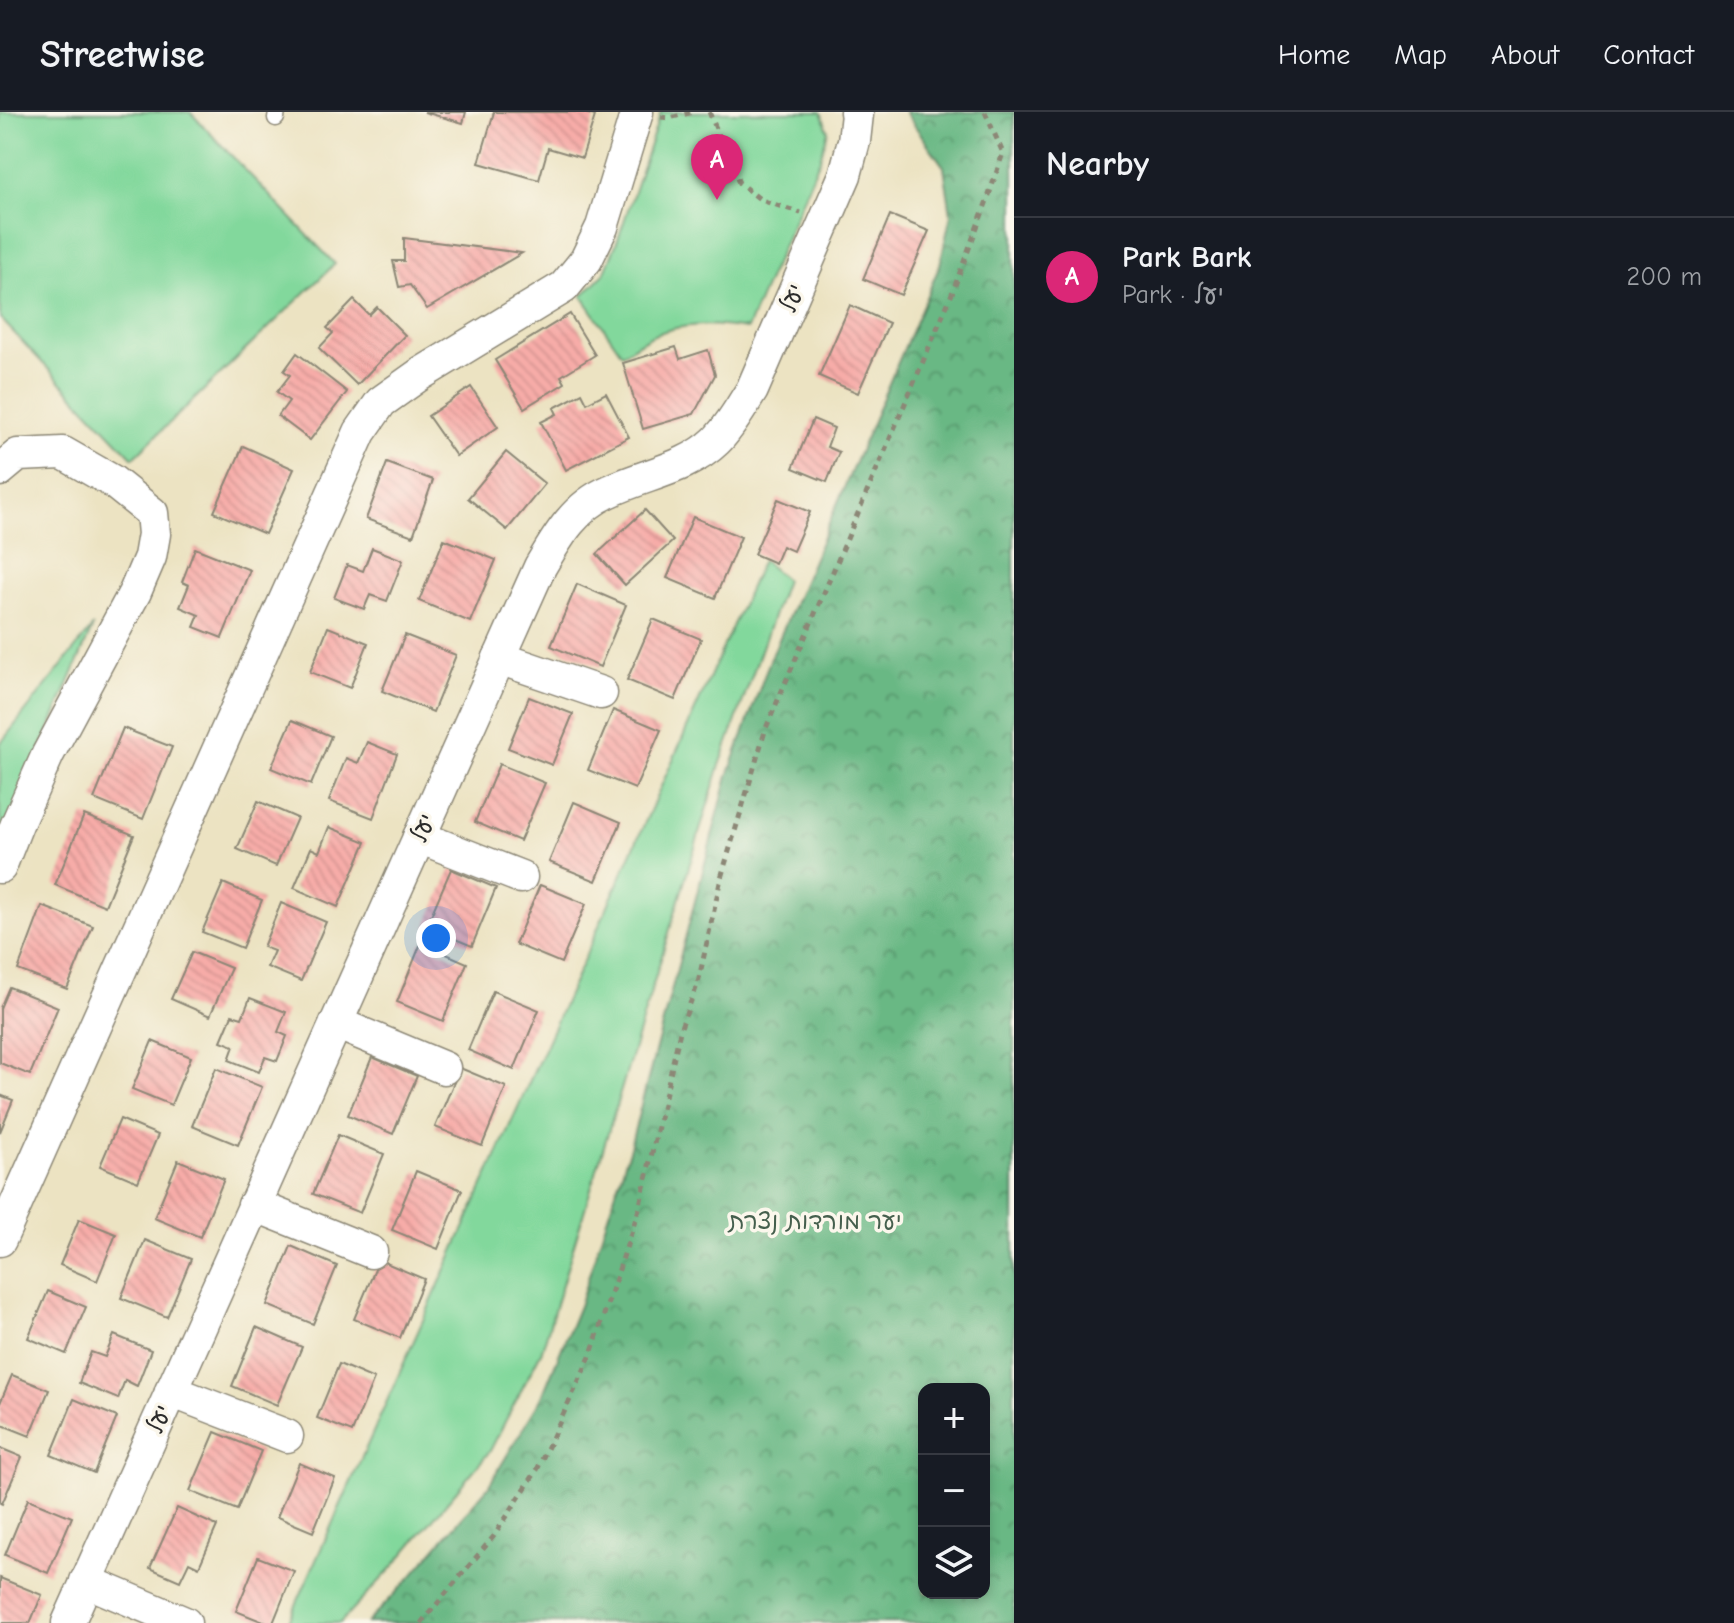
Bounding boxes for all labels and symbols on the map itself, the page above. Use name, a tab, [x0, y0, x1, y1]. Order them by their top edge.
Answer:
pin: A	[691, 134, 743, 200]
street label: יעל	[774, 280, 810, 316]
street label: יעל	[405, 810, 441, 846]
your location	[416, 918, 456, 958]
park label: יער מורדות נצרת	[727, 1207, 901, 1235]
street label: יעל	[141, 1401, 177, 1437]

